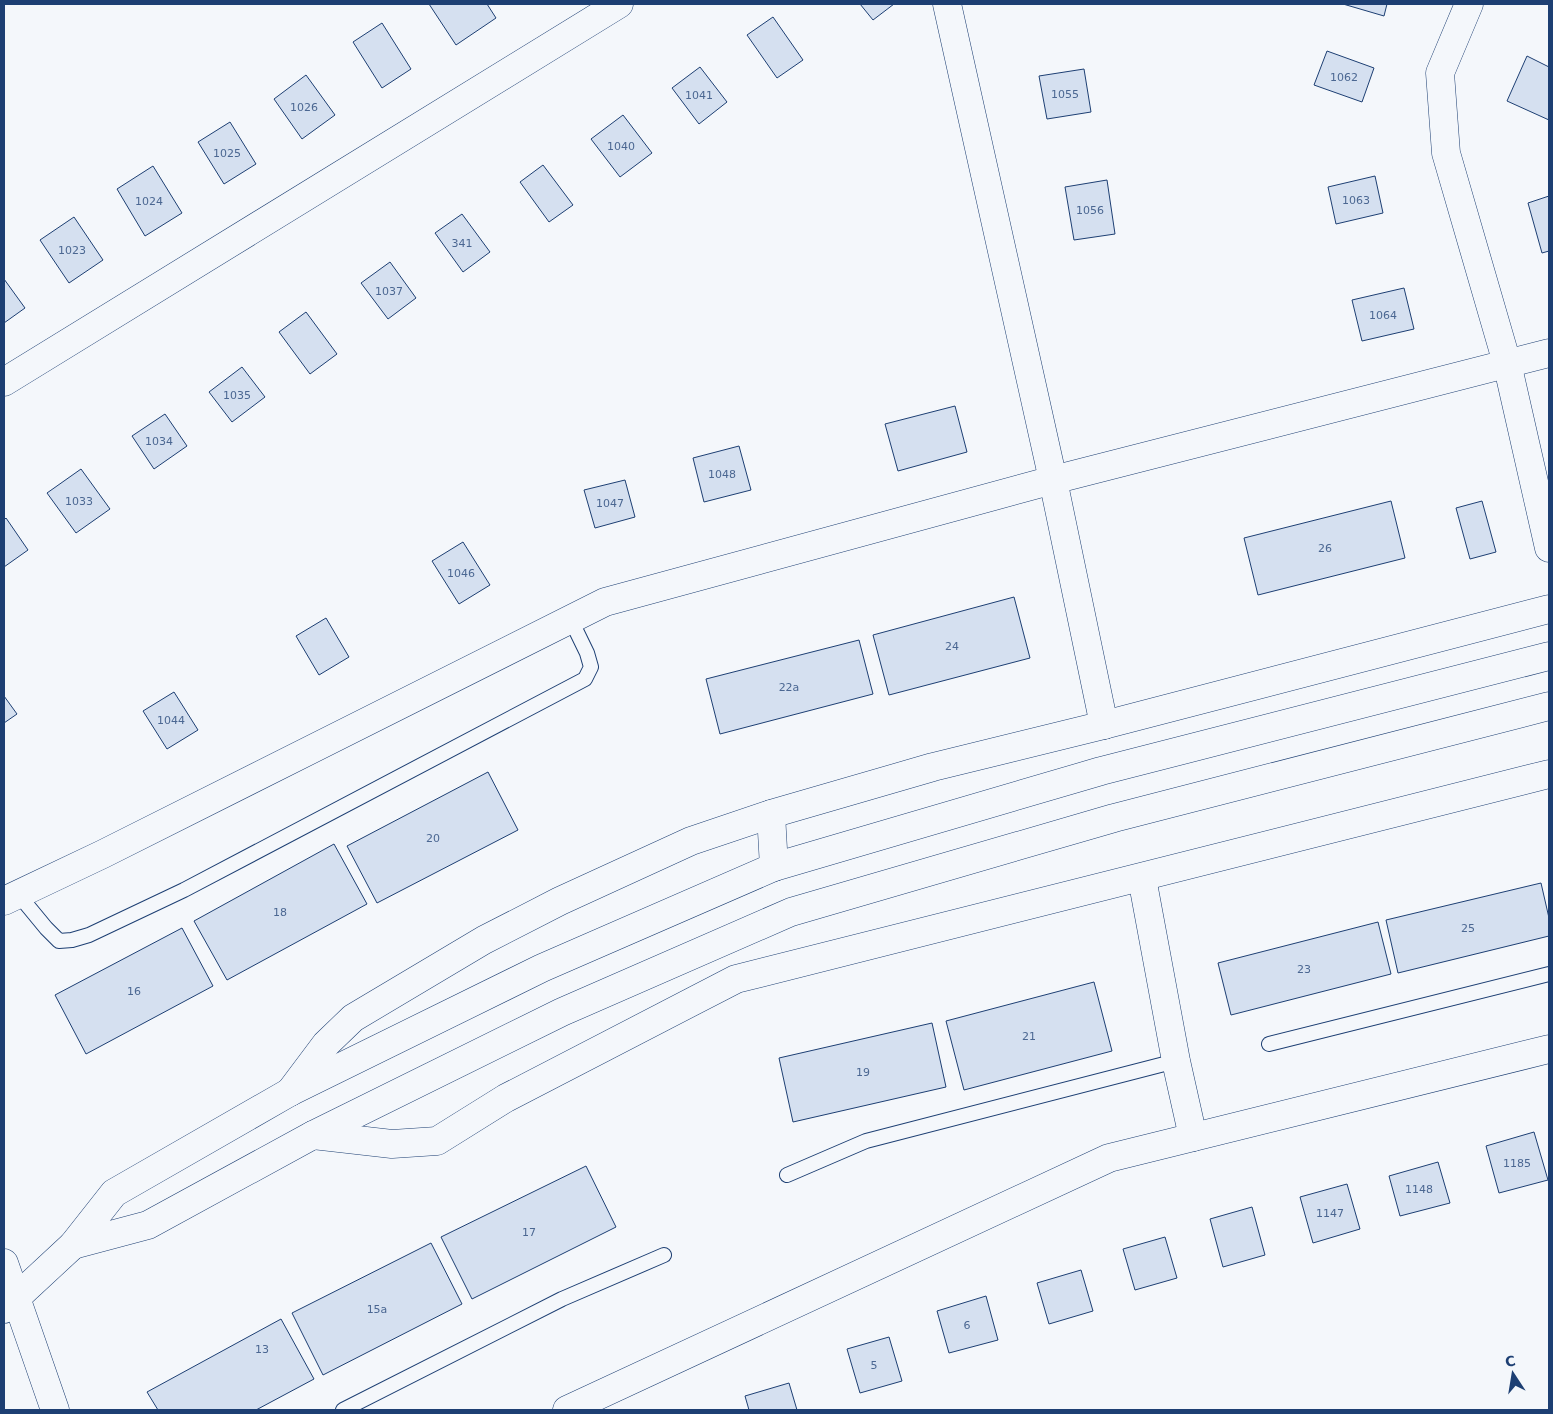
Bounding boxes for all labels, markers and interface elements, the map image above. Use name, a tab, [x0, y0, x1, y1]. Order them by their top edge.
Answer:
house number: 1062	[1330, 71, 1358, 84]
house number: 1055	[1051, 88, 1079, 101]
house number: 1041	[685, 89, 713, 102]
house number: 1026	[290, 101, 318, 114]
house number: 1040	[607, 140, 635, 153]
house number: 1025	[213, 147, 241, 160]
house number: 1063	[1342, 194, 1370, 207]
house number: 1024	[135, 195, 163, 208]
house number: 1056	[1076, 204, 1104, 217]
house number: 341	[452, 237, 473, 250]
house number: 1023	[58, 244, 86, 257]
house number: 1037	[375, 285, 403, 298]
house number: 1064	[1369, 309, 1397, 322]
house number: 1035	[223, 389, 251, 402]
house number: 1034	[145, 435, 173, 448]
house number: 1048	[708, 468, 736, 481]
house number: 1033	[65, 495, 93, 508]
house number: 1047	[596, 497, 624, 510]
house number: 26	[1318, 542, 1332, 555]
house number: 1046	[447, 567, 475, 580]
house number: 24	[945, 640, 959, 653]
house number: 22а	[779, 681, 799, 694]
house number: 1044	[157, 714, 185, 727]
house number: 20	[426, 832, 440, 845]
house number: 18	[273, 906, 287, 919]
house number: 25	[1461, 922, 1475, 935]
house number: 23	[1297, 963, 1311, 976]
house number: 16	[127, 985, 141, 998]
house number: 21	[1022, 1030, 1036, 1043]
house number: 19	[856, 1066, 870, 1079]
house number: 1185	[1503, 1157, 1531, 1170]
house number: 1148	[1405, 1183, 1433, 1196]
house number: 1147	[1316, 1207, 1344, 1220]
house number: 17	[522, 1226, 536, 1239]
house number: 15а	[367, 1303, 387, 1316]
house number: 6	[964, 1319, 971, 1332]
house number: 13	[255, 1343, 269, 1356]
north arrow	[1488, 1349, 1538, 1399]
text: С	[1504, 1352, 1517, 1370]
house number: 5	[871, 1359, 878, 1372]

